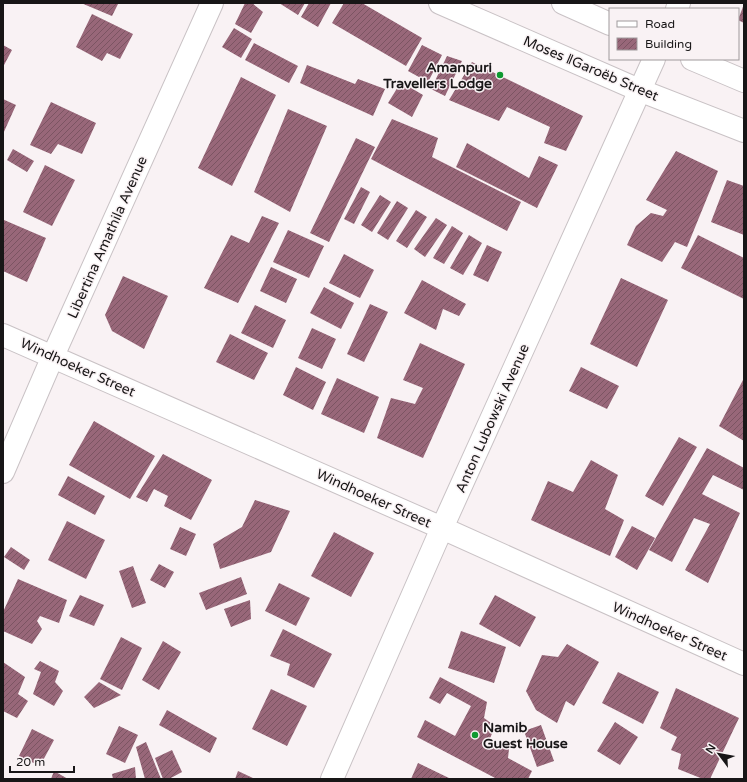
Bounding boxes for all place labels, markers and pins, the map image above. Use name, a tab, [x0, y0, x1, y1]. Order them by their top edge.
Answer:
place label: Amanpuri Travellers Lodge	[382, 59, 492, 92]
marker: Amanpuri Travellers Lodge	[495, 70, 505, 80]
place label: Namib Guest House	[483, 719, 568, 752]
marker: Namib Guest House	[470, 730, 480, 740]

